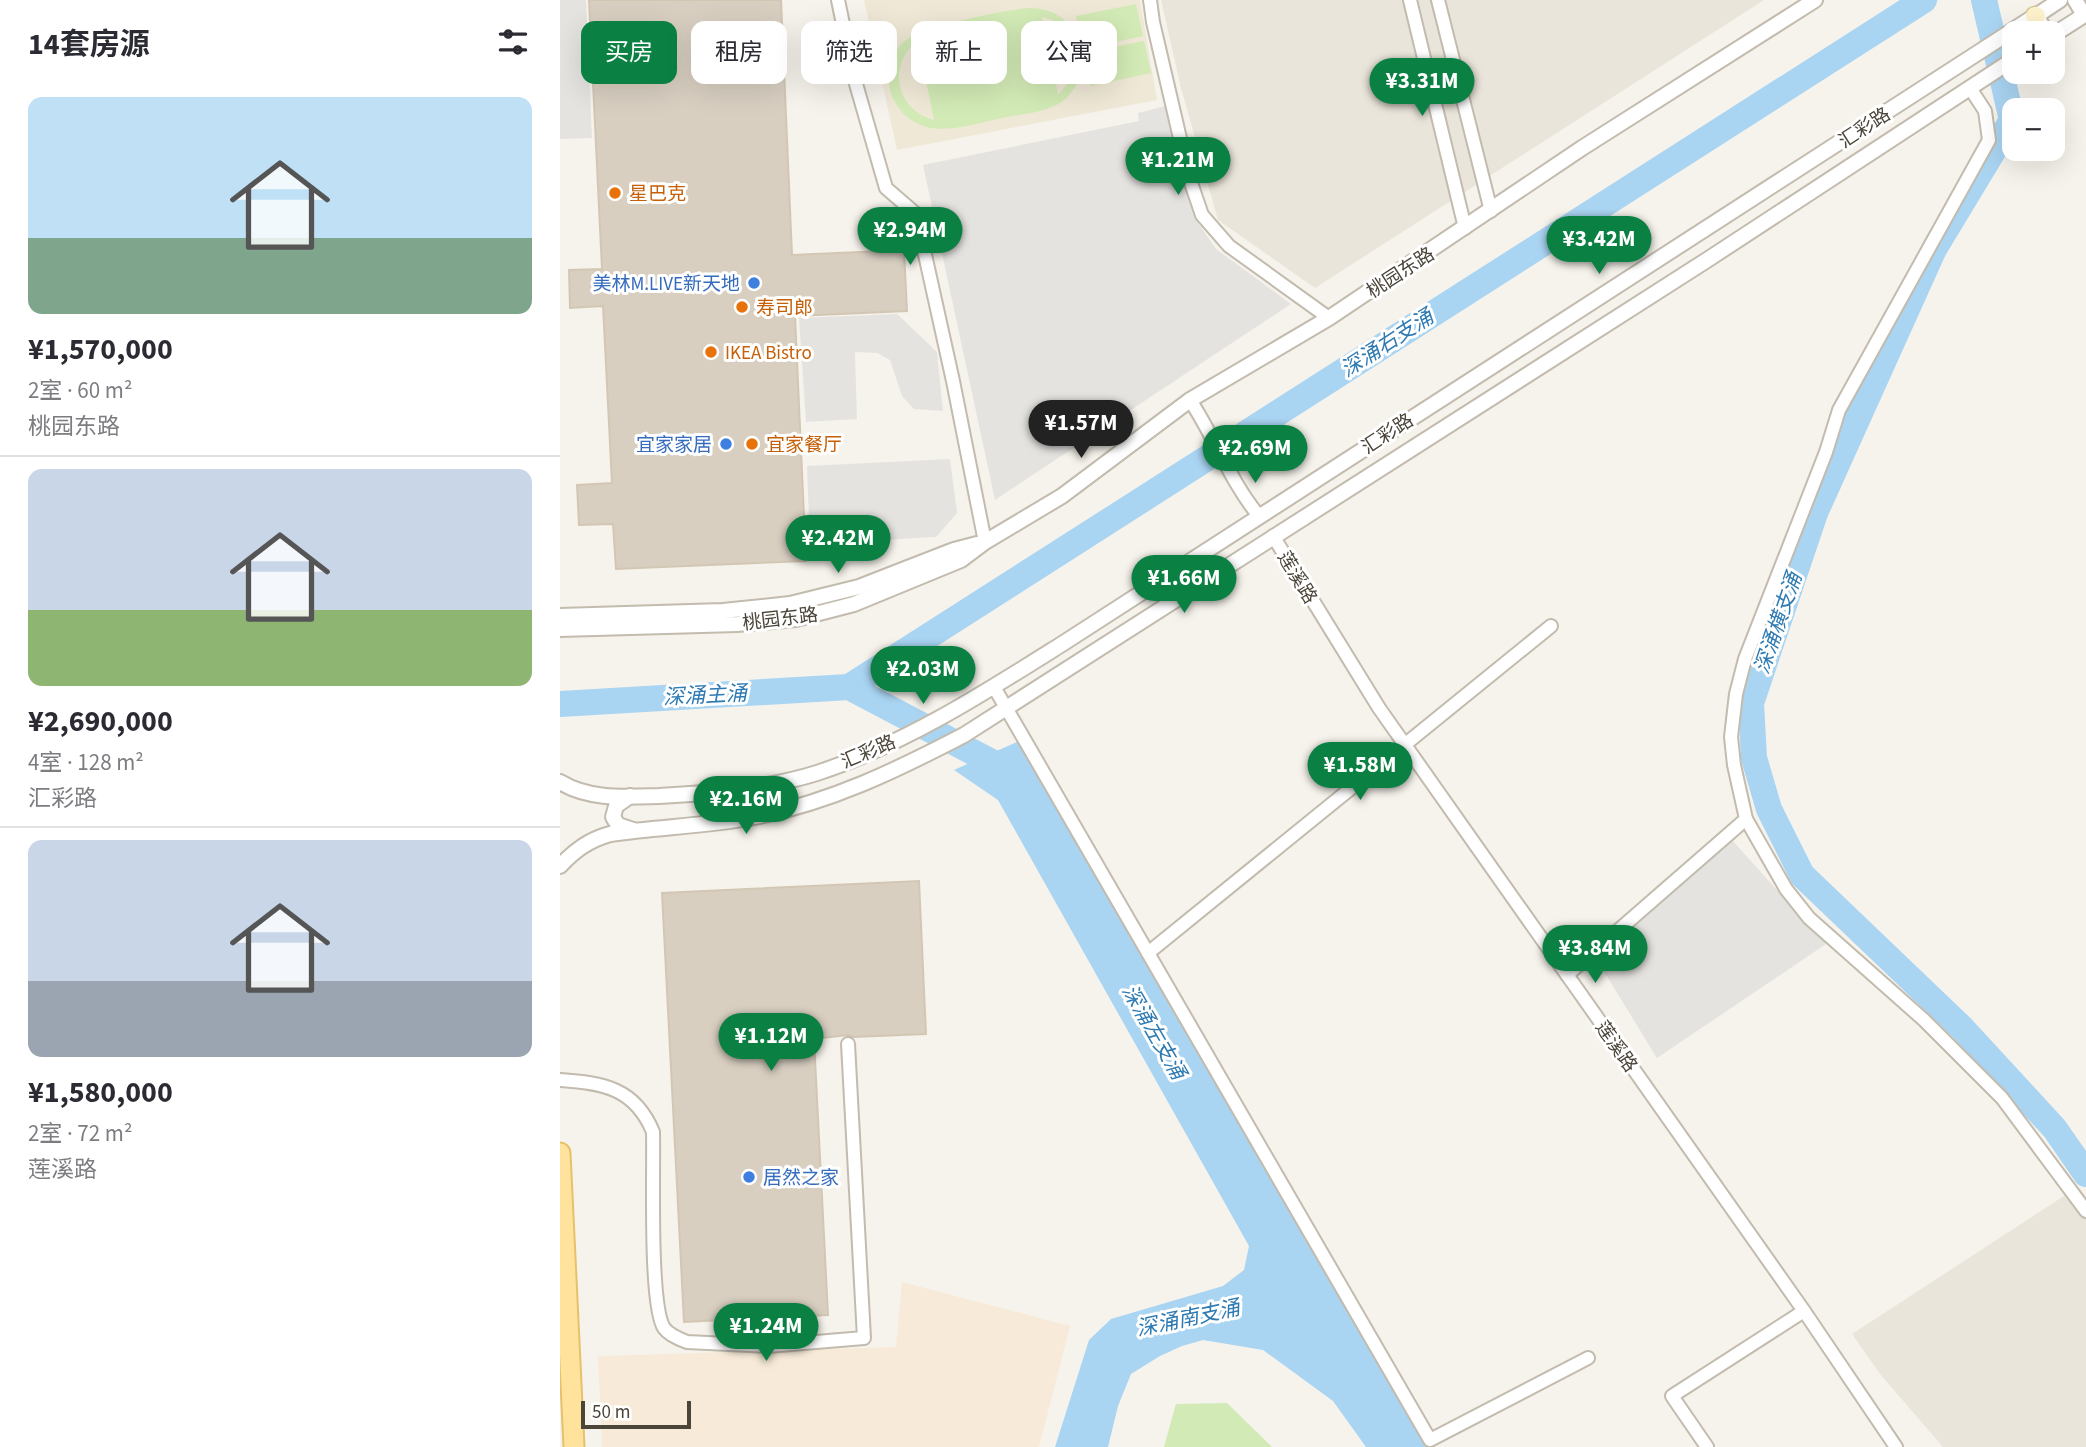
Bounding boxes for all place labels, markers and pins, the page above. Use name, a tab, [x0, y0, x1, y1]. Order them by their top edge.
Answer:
pin: ¥3.31M	[1365, 58, 1479, 118]
pin: ¥1.21M	[1121, 138, 1235, 197]
place label: 星巴克	[629, 181, 686, 208]
marker: 星巴克	[607, 185, 623, 201]
pin: ¥2.94M	[853, 208, 967, 267]
pin: ¥3.42M	[1542, 216, 1656, 276]
place label: 美林M.LIVE新天地	[592, 271, 740, 298]
marker: 美林M.LIVE新天地	[746, 275, 762, 291]
place label: 寿司郎	[756, 295, 813, 322]
marker: 寿司郎	[734, 299, 750, 315]
place label: IKEA Bistro	[725, 340, 812, 367]
marker: IKEA Bistro	[703, 344, 719, 360]
pin: ¥1.57M	[1024, 400, 1138, 460]
pin: ¥2.69M	[1198, 426, 1312, 485]
place label: 宜家家居	[636, 432, 712, 459]
place label: 宜家餐厅	[766, 432, 842, 459]
marker: 宜家家居	[718, 436, 734, 452]
marker: 宜家餐厅	[744, 436, 760, 452]
pin: ¥2.42M	[781, 516, 895, 575]
pin: ¥1.66M	[1127, 556, 1241, 615]
pin: ¥2.03M	[866, 646, 980, 706]
pin: ¥1.58M	[1303, 742, 1417, 802]
pin: ¥2.16M	[689, 776, 803, 836]
pin: ¥3.84M	[1538, 926, 1652, 985]
pin: ¥1.12M	[714, 1014, 828, 1073]
place label: 居然之家	[763, 1165, 839, 1192]
marker: 居然之家	[741, 1169, 757, 1185]
pin: ¥1.24M	[709, 1304, 823, 1363]

